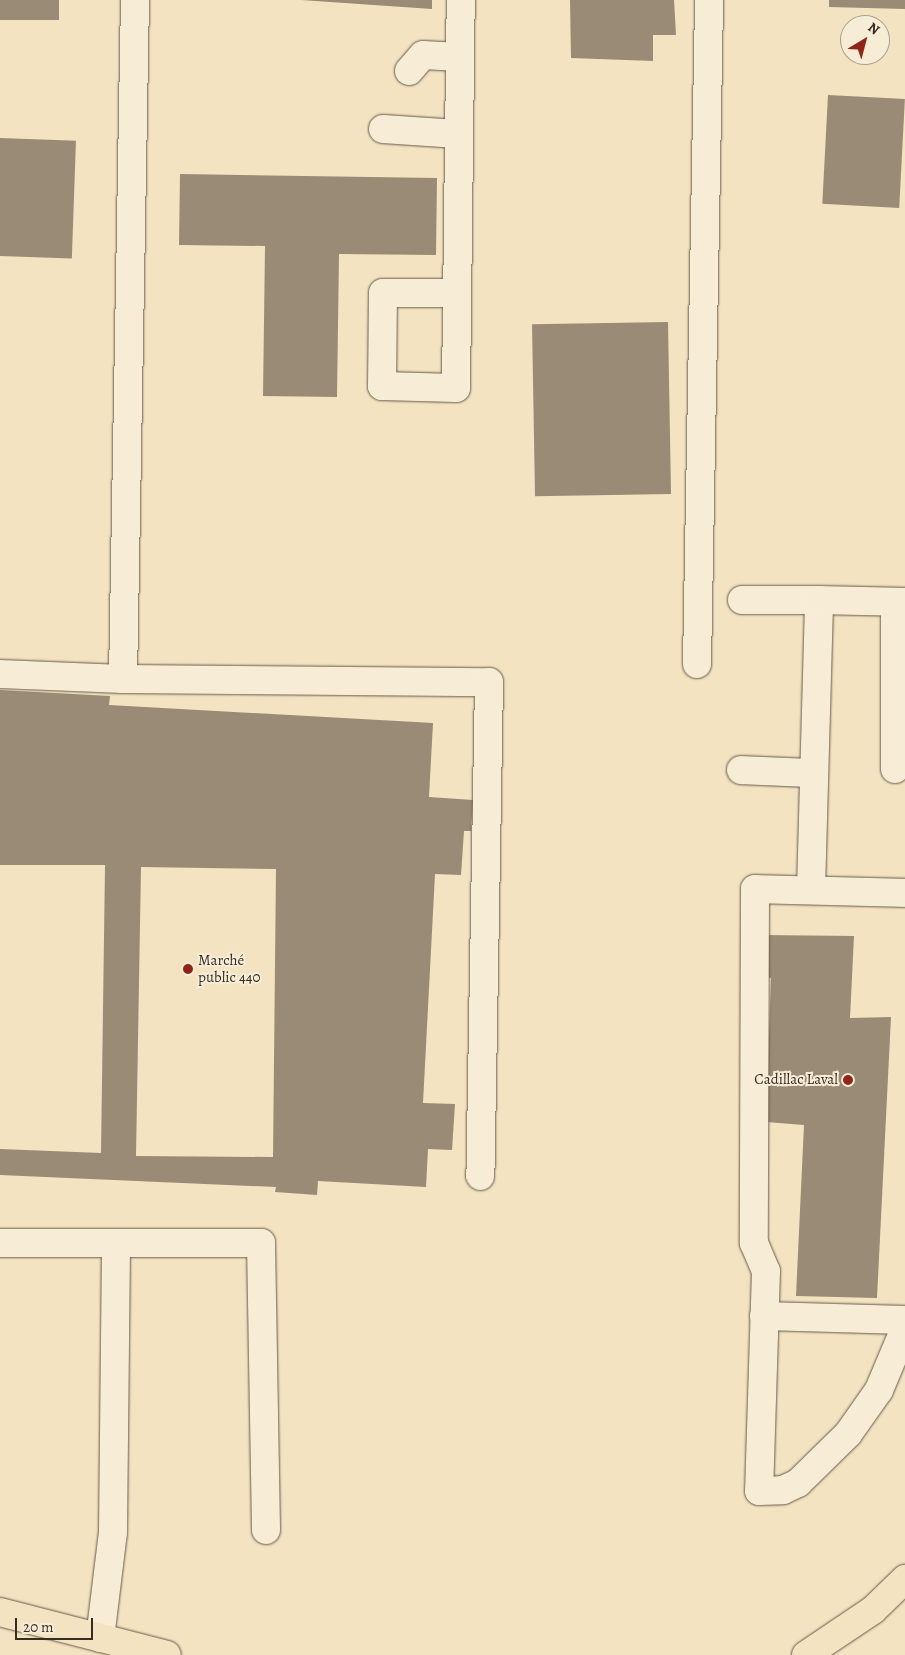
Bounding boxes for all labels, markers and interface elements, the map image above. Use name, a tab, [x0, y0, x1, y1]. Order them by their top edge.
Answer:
north arrow	[840, 15, 890, 65]
text: N	[864, 18, 884, 39]
place label: Marché public 440	[198, 951, 260, 986]
marker: Marché public 440	[182, 963, 194, 975]
place label: Cadillac Laval	[754, 1071, 838, 1089]
marker: Cadillac Laval	[842, 1074, 854, 1086]
scale bar	[18, 1608, 95, 1640]
text: 20 m	[23, 1617, 54, 1637]

